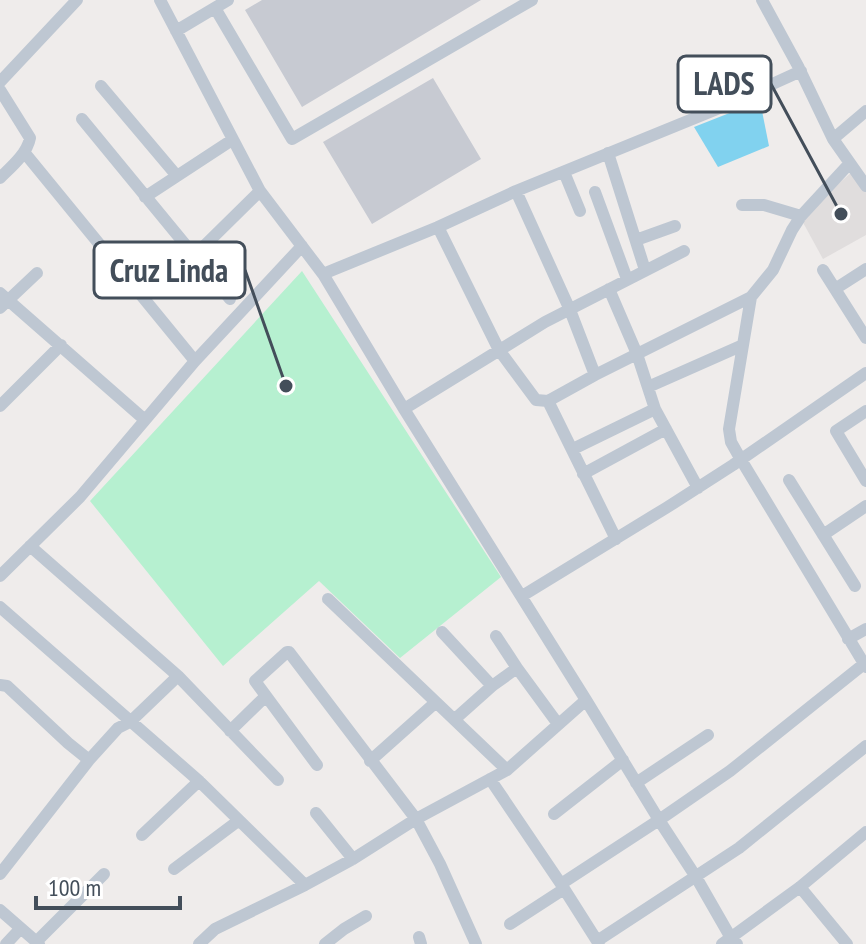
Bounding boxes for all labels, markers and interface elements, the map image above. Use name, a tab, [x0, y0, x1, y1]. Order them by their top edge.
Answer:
callout: LADS	[678, 56, 771, 112]
text: LADS	[693, 62, 755, 104]
callout: Cruz Linda	[94, 242, 245, 298]
text: Cruz Linda	[110, 249, 228, 291]
scale bar	[36, 860, 180, 910]
text: 100 m	[48, 872, 101, 903]

